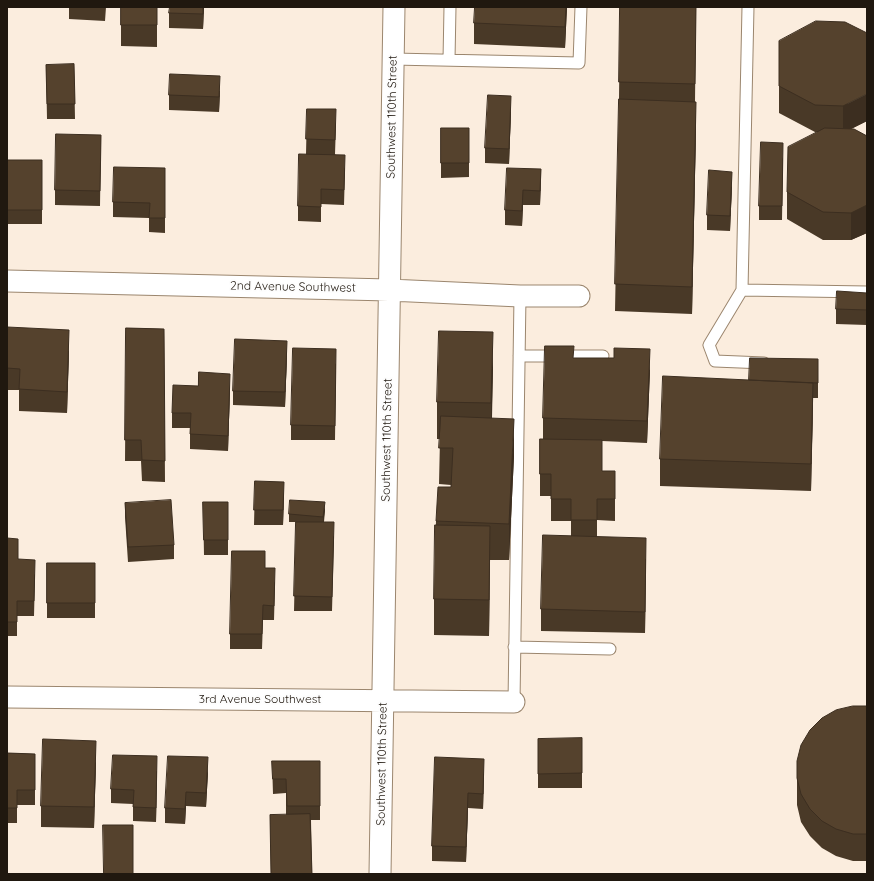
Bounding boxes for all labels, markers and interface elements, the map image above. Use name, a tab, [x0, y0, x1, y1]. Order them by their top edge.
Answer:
street label: Southwest 110th Street	[384, 55, 400, 179]
street label: 2nd Avenue Southwest	[230, 279, 356, 295]
street label: Southwest 110th Street	[379, 378, 395, 502]
street label: 3rd Avenue Southwest	[199, 692, 321, 706]
street label: Southwest 110th Street	[374, 702, 390, 826]

